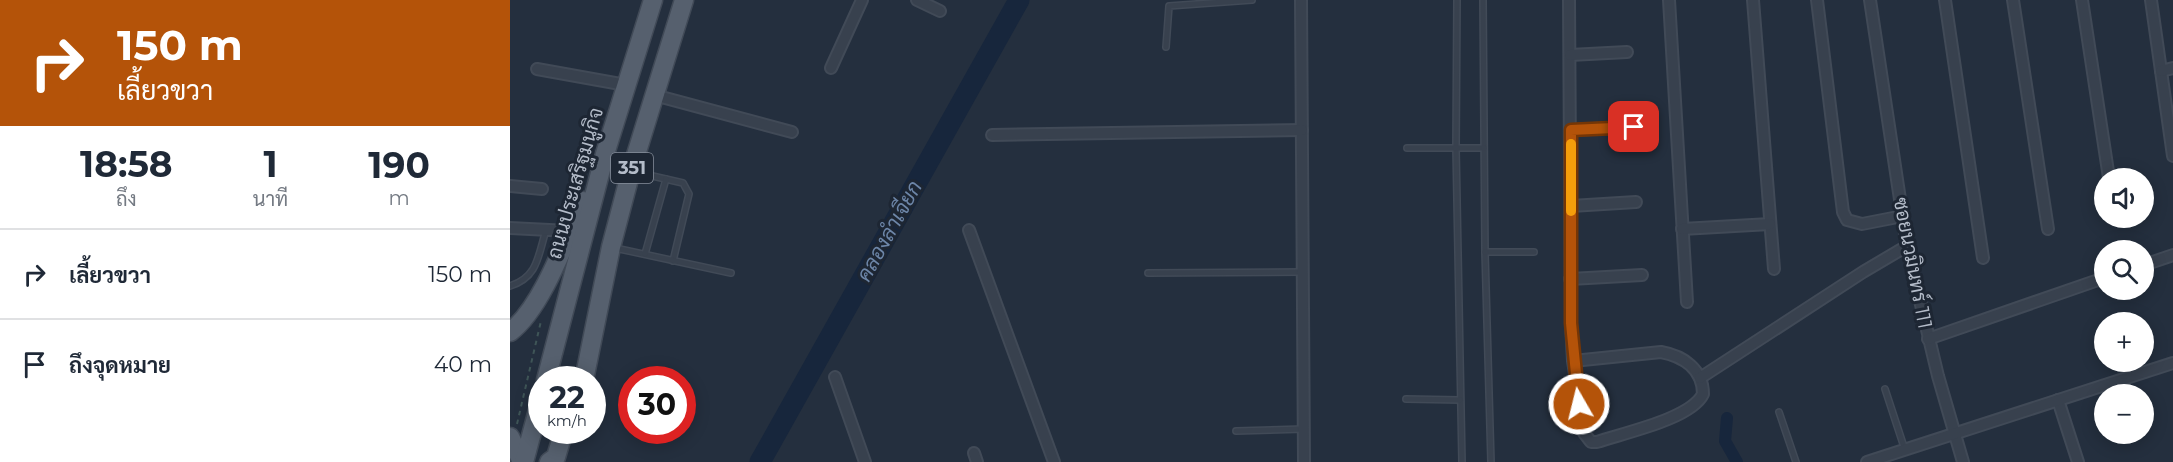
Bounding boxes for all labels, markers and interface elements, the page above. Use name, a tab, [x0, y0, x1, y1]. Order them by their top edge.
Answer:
text: 150 m	[117, 19, 243, 71]
icon: right	[18, 24, 96, 102]
text: เลี้ยวขวา	[117, 74, 213, 107]
pin	[1608, 101, 1659, 152]
street label: ถนนประเสริฐมนูกิจ	[542, 104, 611, 262]
icon: arrive	[1617, 110, 1650, 143]
text: 18:58	[80, 142, 173, 186]
text: 1	[263, 142, 278, 186]
text: 190	[368, 143, 430, 187]
road number: 351	[611, 153, 653, 183]
map controls	[2094, 168, 2154, 444]
button: sound	[2094, 168, 2154, 228]
water label: คลองลำเจียก	[851, 176, 927, 286]
text: m	[388, 186, 410, 210]
text: ถึง	[116, 187, 137, 211]
text: นาที	[253, 187, 288, 211]
street label: ซอยนวมินทร์ 111	[1889, 195, 1939, 331]
button: search	[2094, 240, 2154, 300]
icon: right	[18, 258, 51, 291]
text: 150 m	[428, 261, 492, 288]
text: เลี้ยวขวา	[69, 262, 151, 289]
button: +	[2094, 312, 2154, 372]
icon: arrive	[18, 348, 51, 381]
text: 40 m	[434, 351, 492, 378]
text: ถึงจุดหมาย	[69, 352, 171, 379]
speed limit sign: 30	[618, 366, 696, 444]
position arrow	[1547, 372, 1611, 436]
text: 22	[549, 379, 585, 416]
button: −	[2094, 384, 2154, 444]
text: km/h	[547, 411, 587, 430]

